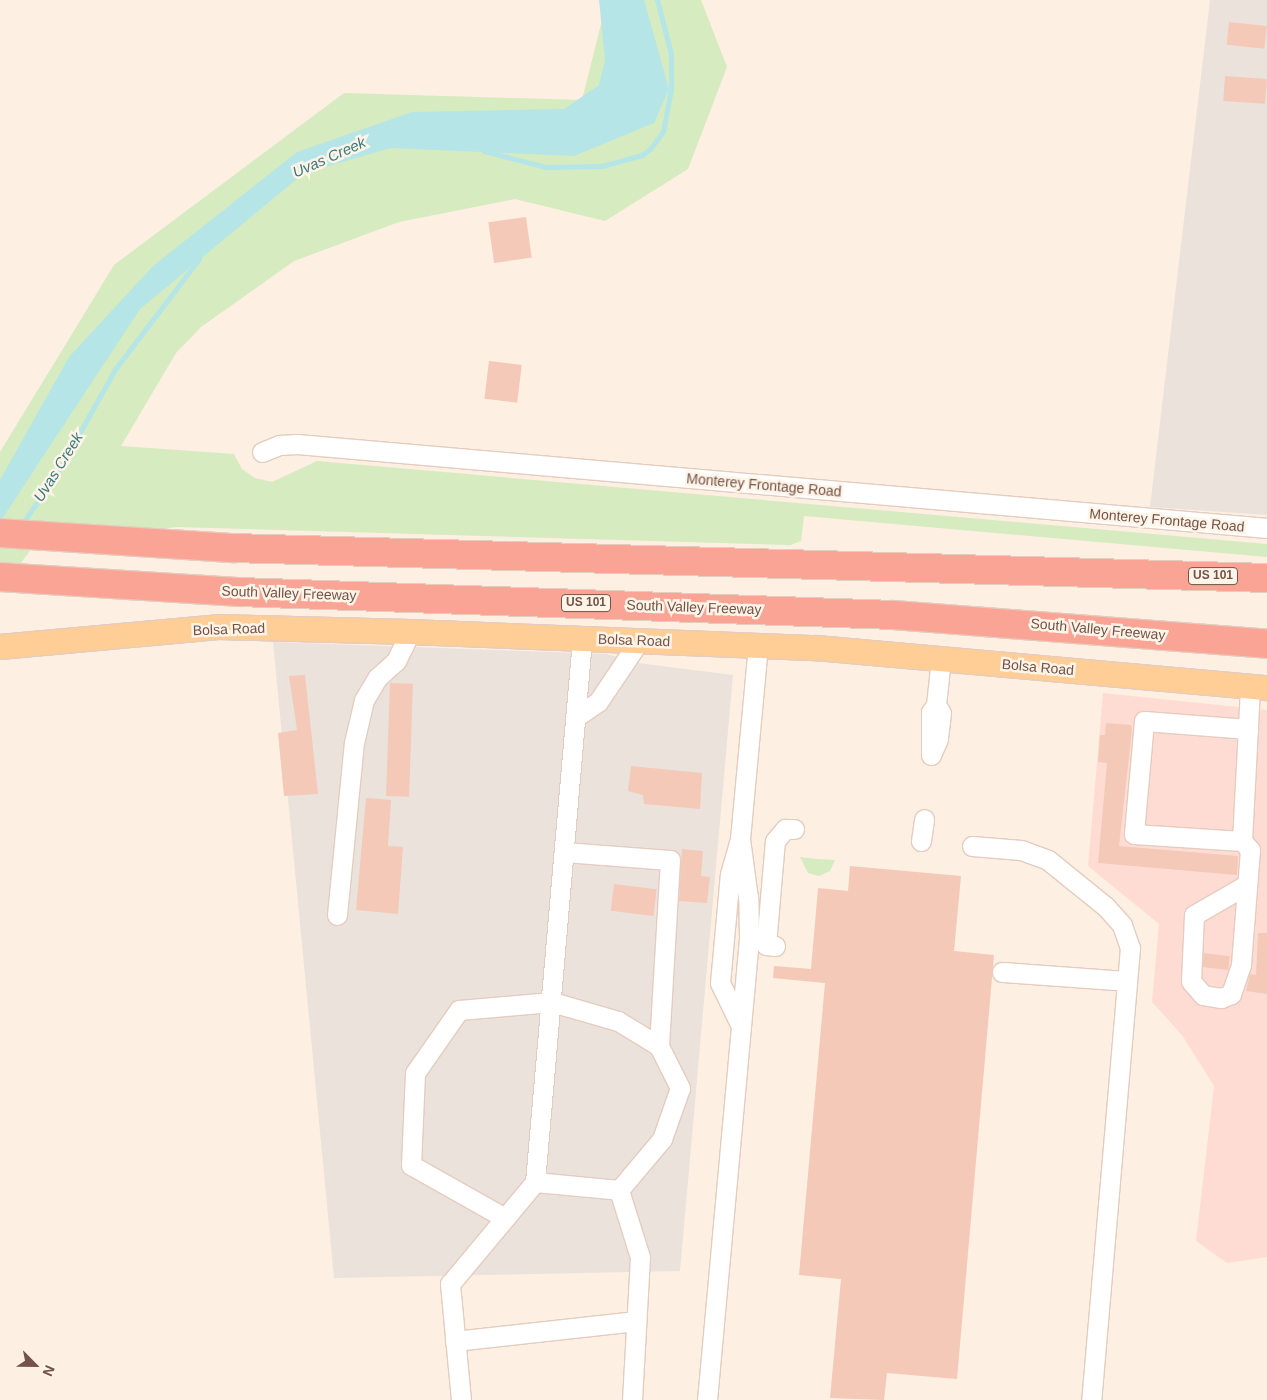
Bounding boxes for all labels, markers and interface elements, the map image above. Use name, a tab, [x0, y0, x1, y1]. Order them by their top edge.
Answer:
water label: Uvas Creek	[290, 133, 368, 181]
water label: Uvas Creek	[30, 429, 86, 505]
street label: Monterey Frontage Road	[686, 470, 842, 500]
street label: Monterey Frontage Road	[1089, 505, 1245, 535]
road number: US 101	[1187, 566, 1239, 586]
street label: South Valley Freeway	[221, 582, 357, 604]
road number: US 101	[560, 594, 612, 612]
street label: South Valley Freeway	[626, 596, 762, 618]
street label: South Valley Freeway	[1030, 615, 1166, 643]
street label: Bolsa Road	[193, 619, 265, 639]
street label: Bolsa Road	[598, 630, 670, 650]
street label: Bolsa Road	[1001, 655, 1075, 679]
north arrow	[10, 1340, 60, 1390]
text: N	[39, 1363, 58, 1379]

